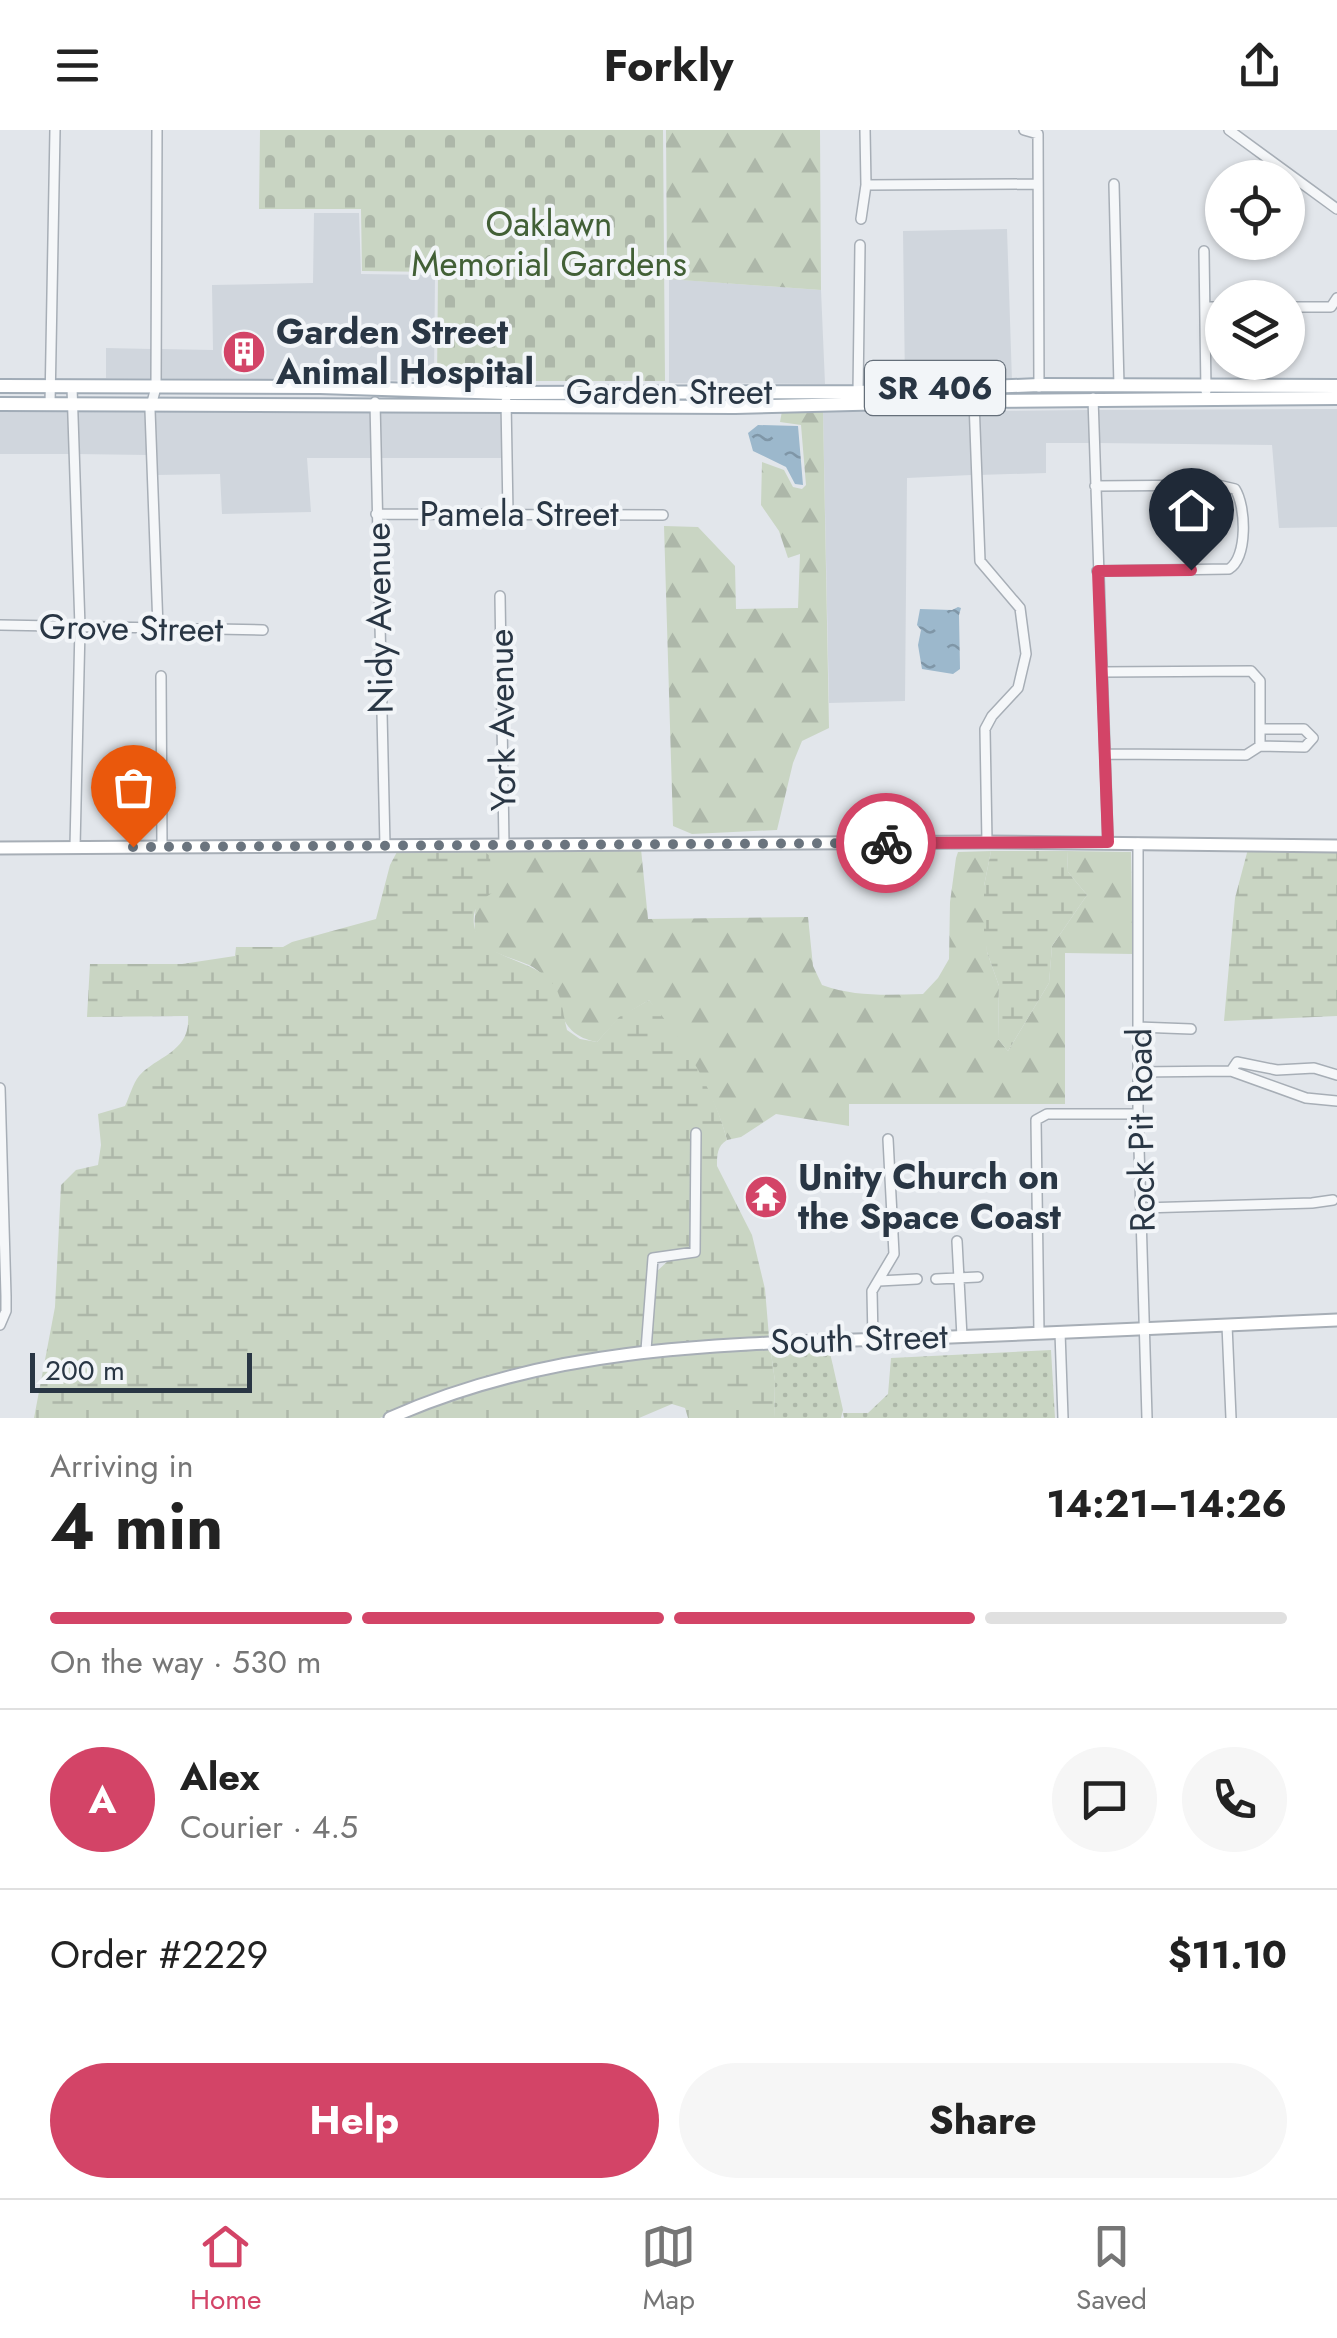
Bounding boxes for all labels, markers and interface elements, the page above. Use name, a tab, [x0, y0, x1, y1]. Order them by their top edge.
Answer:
text: Forkly	[603, 33, 734, 98]
icon: menu	[50, 38, 105, 93]
icon: share	[1232, 38, 1287, 93]
map controls	[1205, 160, 1305, 380]
button: locate	[1205, 160, 1305, 260]
park label: Oaklawn Memorial Gardens	[411, 199, 687, 289]
button: layers	[1205, 280, 1305, 380]
place label: Garden Street Animal Hospital	[275, 307, 534, 397]
building icon: Garden Street Animal Hospital	[221, 329, 267, 375]
road number: SR 406	[865, 361, 1005, 415]
street label: Garden Street	[566, 367, 773, 417]
pin	[1149, 468, 1234, 571]
icon: home	[1164, 483, 1219, 538]
street label: Pamela Street	[419, 489, 619, 539]
street label: Nidy Avenue	[352, 522, 406, 714]
street label: Grove Street	[39, 601, 224, 655]
street label: York Avenue	[475, 628, 529, 812]
pin	[91, 745, 176, 848]
icon: bag	[106, 760, 161, 815]
courier	[836, 793, 936, 893]
icon: bike	[859, 816, 914, 871]
street label: Rock Pit Road	[1114, 1028, 1168, 1232]
place label: Unity Church on the Space Coast	[798, 1152, 1061, 1242]
temple icon: Unity Church on the Space Coast	[743, 1174, 789, 1220]
street label: South Street	[769, 1311, 949, 1367]
scale bar	[30, 1348, 252, 1392]
text: 200 m	[45, 1350, 125, 1391]
text: Arriving in	[50, 1443, 194, 1489]
text: 14:21–14:26	[1046, 1476, 1287, 1531]
text: 4 min	[50, 1479, 224, 1573]
text: On the way · 530 m	[50, 1639, 321, 1685]
button: chat	[1052, 1747, 1157, 1852]
button: phone	[1182, 1747, 1287, 1852]
text: Alex	[180, 1749, 260, 1804]
text: A	[89, 1772, 116, 1827]
text: Courier · 4.5	[180, 1804, 358, 1850]
text: Order #2229	[50, 1927, 268, 1982]
text: $11.10	[1168, 1927, 1287, 1982]
button: Help	[50, 2063, 659, 2178]
button: Share	[679, 2063, 1287, 2178]
tab: Home	[190, 2219, 261, 2320]
tab: Map	[641, 2219, 696, 2320]
tab: Saved	[1076, 2219, 1147, 2320]

